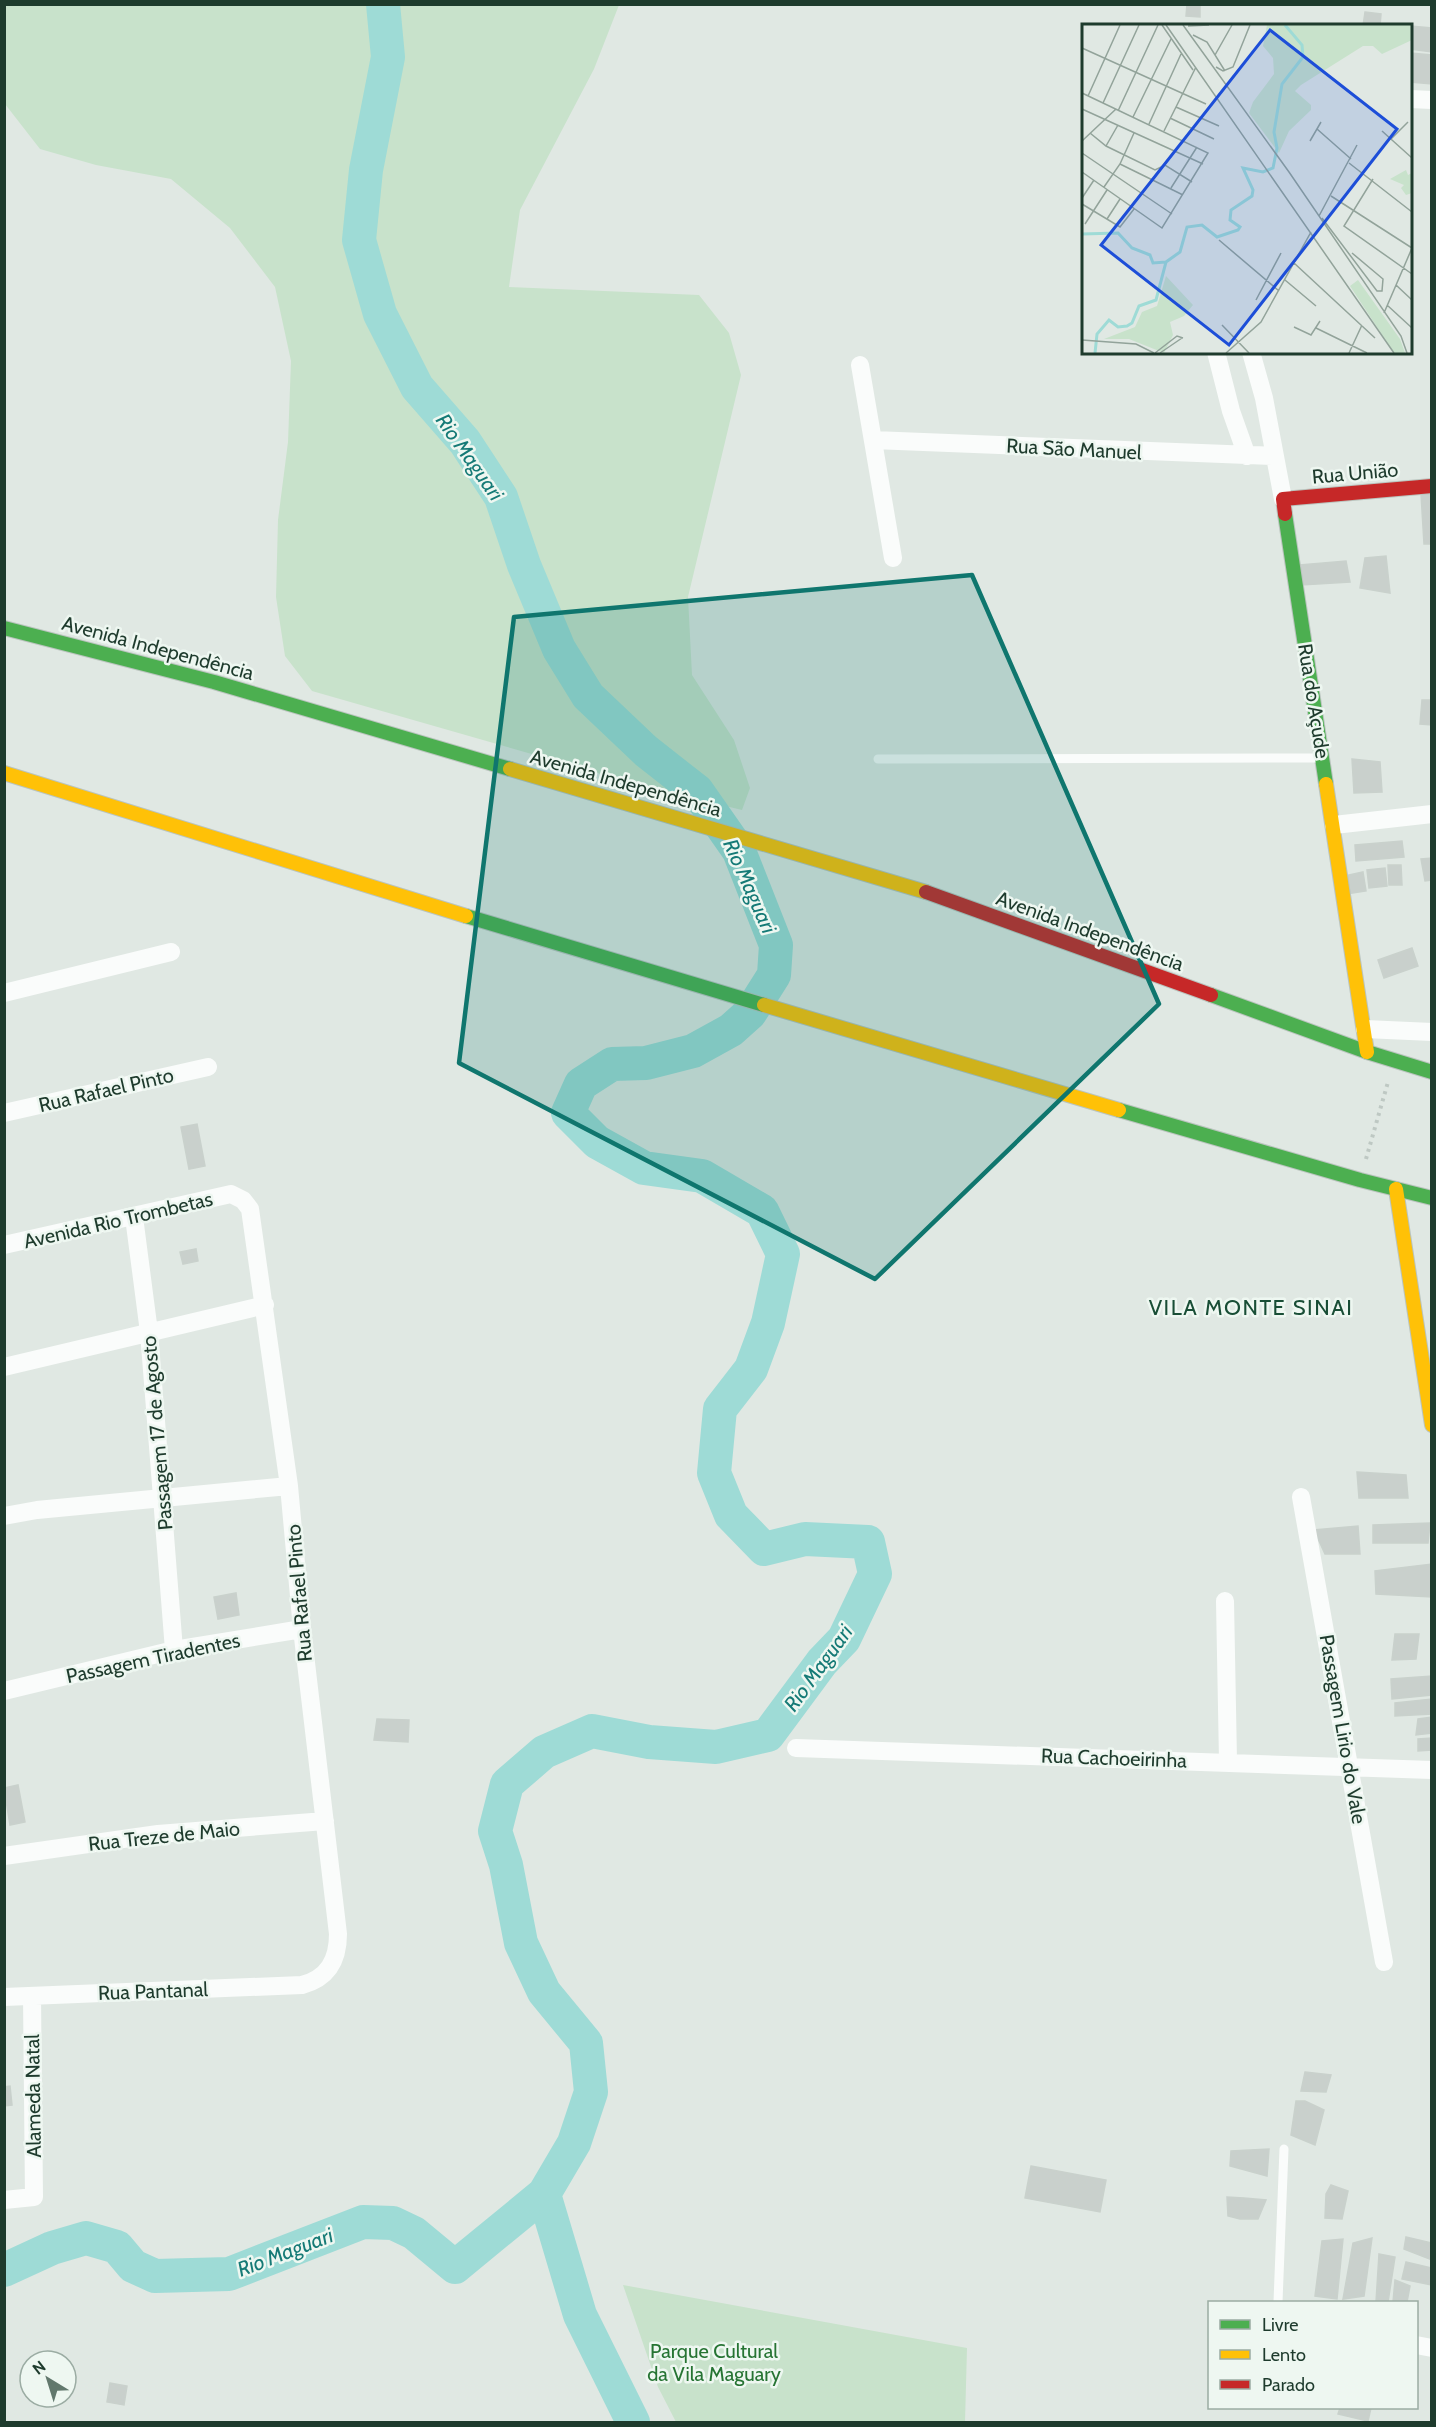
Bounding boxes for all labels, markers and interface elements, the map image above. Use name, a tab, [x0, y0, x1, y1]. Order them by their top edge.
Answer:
inset map	[1082, 24, 1412, 354]
water label: Rio Maguari	[431, 409, 509, 506]
street label: Rua São Manuel	[1006, 433, 1143, 465]
street label: Rua União	[1311, 457, 1399, 489]
street label: Avenida Independência	[59, 611, 257, 685]
street label: Rua do Açude	[1293, 642, 1335, 760]
street label: Avenida Independência	[528, 744, 725, 822]
water label: Rio Maguari	[718, 835, 782, 937]
street label: Avenida Independência	[993, 886, 1187, 976]
street label: Rua Rafael Pinto	[36, 1063, 176, 1117]
street label: Avenida Rio Trombetas	[21, 1187, 215, 1253]
district label: VILA MONTE SINAI	[1149, 1294, 1353, 1321]
street label: Passagem 17 de Agosto	[137, 1335, 177, 1531]
street label: Rua Rafael Pinto	[281, 1523, 317, 1663]
water label: Rio Maguari	[778, 1620, 858, 1716]
street label: Passagem Tiradentes	[64, 1628, 242, 1688]
street label: Passagem Lirio do Vale	[1315, 1632, 1371, 1826]
street label: Rua Cachoeirinha	[1041, 1743, 1188, 1773]
street label: Rua Treze de Maio	[87, 1816, 241, 1856]
street label: Rua Pantanal	[98, 1977, 209, 2005]
street label: Alameda Natal	[20, 2034, 46, 2158]
water label: Rio Maguari	[234, 2222, 337, 2282]
legend	[1208, 2301, 1418, 2409]
text: Livre	[1262, 2314, 1298, 2336]
park label: Parque Cultural da Vila Maguary	[647, 2339, 781, 2386]
text: Lento	[1262, 2344, 1306, 2366]
north arrow	[18, 2349, 78, 2409]
text: N	[29, 2357, 49, 2379]
text: Parado	[1262, 2374, 1315, 2396]

